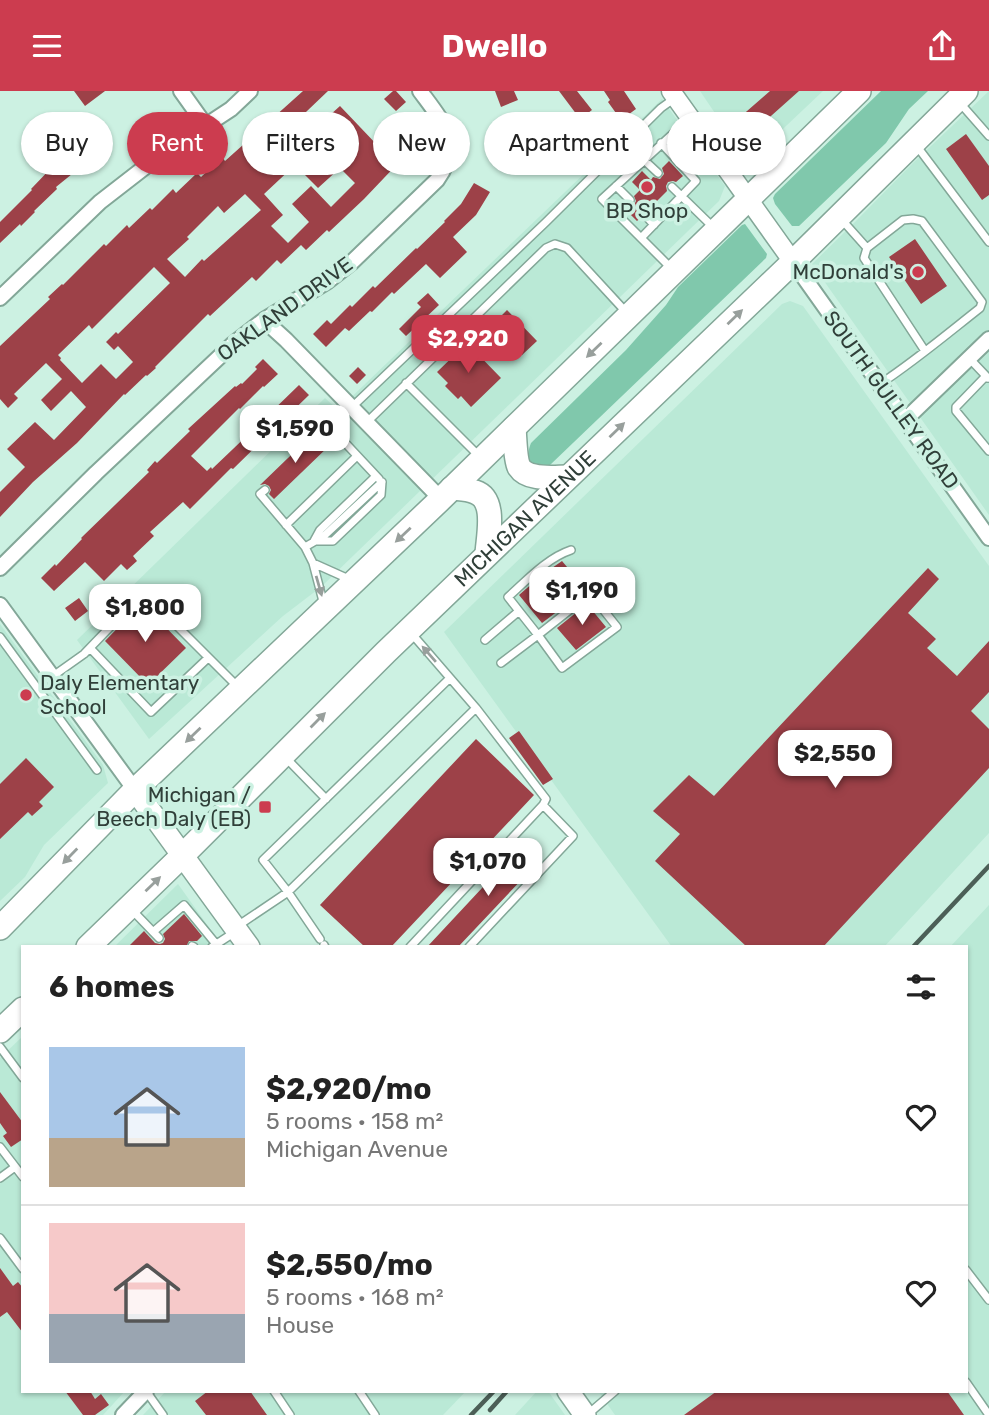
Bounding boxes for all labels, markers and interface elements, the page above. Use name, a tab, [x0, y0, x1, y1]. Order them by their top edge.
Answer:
icon: menu	[28, 27, 66, 65]
text: Dwello	[441, 27, 548, 65]
icon: share	[923, 27, 961, 65]
chip: Buy	[21, 112, 113, 175]
chip: Rent	[127, 112, 228, 175]
chip: Filters	[242, 112, 359, 175]
chip: New	[373, 112, 470, 175]
chip: Apartment	[484, 112, 653, 175]
chip: House	[667, 112, 786, 175]
marker: BP Shop	[639, 179, 655, 195]
place label: BP Shop	[606, 198, 688, 223]
street label: OAKLAND DRIVE	[212, 251, 357, 366]
place label: McDonald's	[792, 259, 904, 284]
marker: McDonald's	[910, 264, 926, 280]
street label: SOUTH GULLEY ROAD	[818, 306, 964, 494]
one-way arrow	[727, 308, 744, 325]
pin: $2,920	[411, 315, 525, 375]
text: $2,920	[427, 324, 509, 352]
one-way arrow	[586, 342, 603, 359]
pin: $1,590	[238, 405, 352, 465]
text: $1,590	[256, 414, 334, 442]
one-way arrow	[608, 423, 625, 439]
street label: MICHIGAN AVENUE	[449, 445, 601, 592]
one-way arrow	[395, 527, 412, 544]
pin: $1,190	[525, 567, 639, 627]
one-way arrow	[315, 576, 325, 597]
text: $1,190	[545, 576, 619, 604]
pin: $1,800	[88, 585, 202, 644]
text: $1,800	[105, 593, 185, 621]
one-way arrow	[421, 645, 437, 663]
place label: Daly Elementary School	[40, 670, 200, 719]
marker: Daly Elementary School	[18, 687, 34, 703]
one-way arrow	[309, 711, 326, 728]
one-way arrow	[185, 726, 202, 742]
pin: $2,550	[778, 731, 892, 790]
text: $2,550	[794, 739, 876, 767]
place label: Michigan / Beech Daly (EB)	[96, 782, 251, 831]
marker: Michigan / Beech Daly (EB)	[257, 799, 273, 815]
pin: $1,070	[431, 839, 545, 898]
one-way arrow	[63, 847, 79, 864]
text: $1,070	[449, 847, 527, 875]
one-way arrow	[144, 876, 161, 892]
icon: filters	[902, 968, 940, 1006]
text: 6 homes	[49, 969, 175, 1005]
text: $2,920/mo	[266, 1071, 432, 1107]
icon: home	[105, 1075, 189, 1159]
icon: heart	[902, 1098, 940, 1136]
text: 5 rooms · 158 m²	[266, 1107, 443, 1135]
text: Michigan Avenue	[266, 1135, 448, 1163]
text: $2,550/mo	[266, 1247, 433, 1283]
icon: home	[105, 1251, 189, 1335]
icon: heart	[902, 1274, 940, 1312]
text: 5 rooms · 168 m²	[266, 1283, 444, 1311]
text: House	[266, 1311, 334, 1339]

